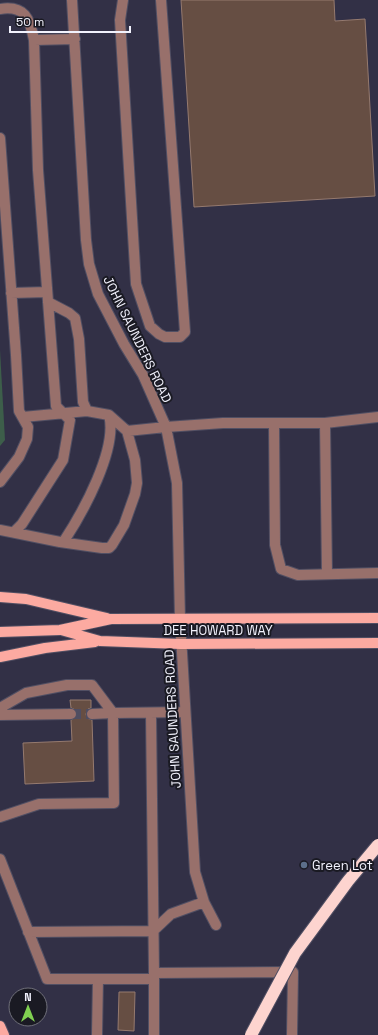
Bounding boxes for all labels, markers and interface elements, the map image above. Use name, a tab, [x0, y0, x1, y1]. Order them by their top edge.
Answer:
scale bar	[10, 8, 130, 34]
text: 50 m	[16, 14, 44, 30]
street label: JOHN SAUNDERS ROAD	[99, 273, 176, 405]
street label: DEE HOWARD WAY	[163, 622, 273, 639]
street label: JOHN SAUNDERS ROAD	[160, 649, 185, 789]
place label: Green Lot	[312, 857, 373, 874]
marker: Green Lot	[299, 860, 309, 870]
north arrow	[8, 987, 48, 1027]
text: N	[24, 990, 32, 1004]

